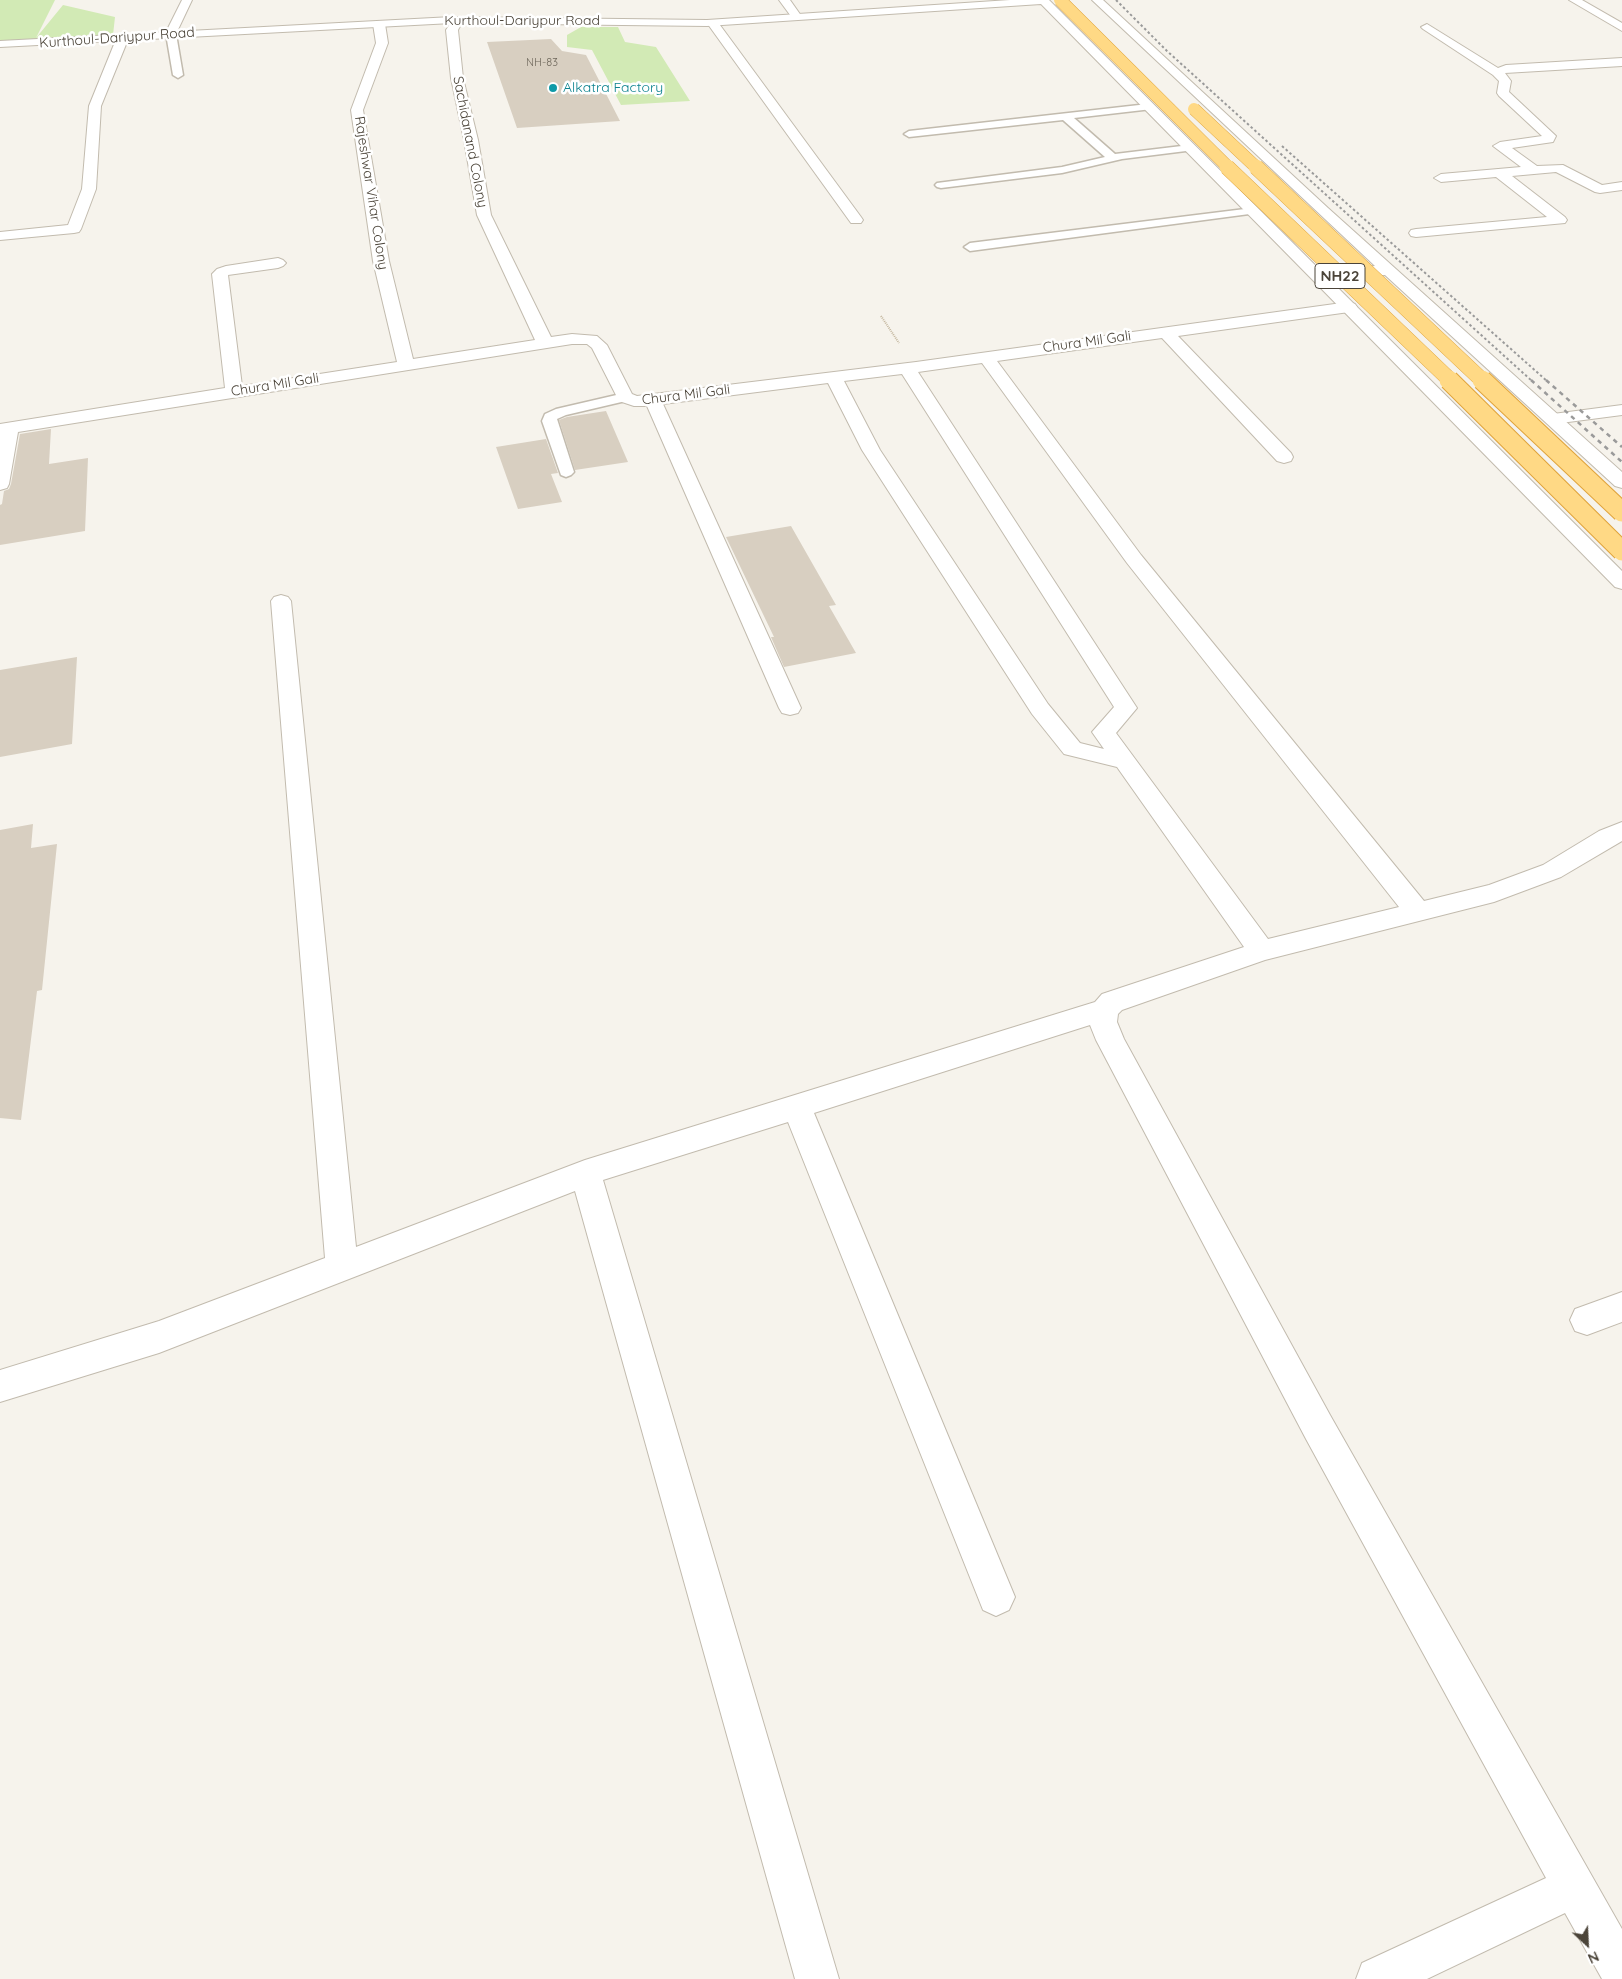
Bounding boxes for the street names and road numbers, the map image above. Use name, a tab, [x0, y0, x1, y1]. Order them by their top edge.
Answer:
street label: Kurthoul-Dariypur Road	[444, 13, 600, 29]
street label: Kurthoul-Dariypur Road	[39, 24, 195, 52]
street label: Sachidanand Colony	[449, 75, 491, 209]
street label: Rajeshwar Vihar Colony	[351, 115, 391, 271]
road number: NH22	[1315, 264, 1365, 288]
street label: Chura Mil Gali	[1042, 328, 1132, 356]
street label: Chura Mil Gali	[230, 370, 320, 400]
street label: Chura Mil Gali	[641, 381, 731, 409]

